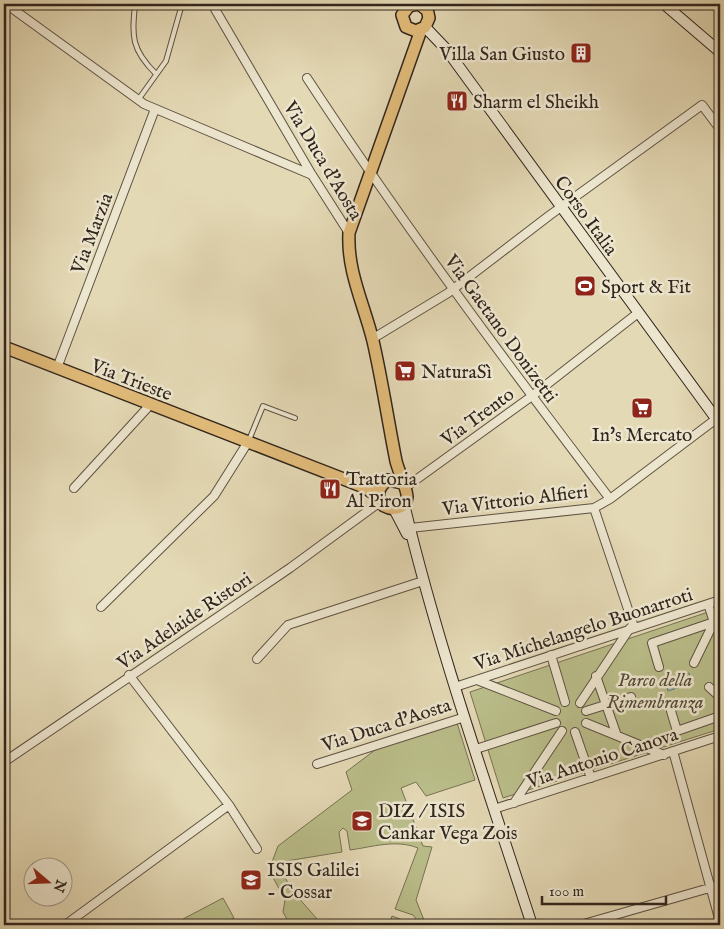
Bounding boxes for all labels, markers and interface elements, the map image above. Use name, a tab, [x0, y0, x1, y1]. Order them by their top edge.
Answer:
building icon: Villa San Giusto	[569, 41, 593, 65]
place label: Villa San Giusto	[438, 43, 565, 67]
restaurant icon: Sharm el Sheikh	[445, 89, 469, 113]
place label: Sharm el Sheikh	[473, 91, 599, 115]
street label: Via Duca d'Aosta	[277, 96, 368, 226]
street label: Corso Italia	[548, 171, 623, 262]
street label: Via Marzia	[66, 189, 120, 279]
street label: Via Gaetano Donizetti	[438, 250, 562, 408]
sports icon: Sport & Fit	[573, 274, 597, 298]
place label: Sport & Fit	[601, 276, 691, 300]
street label: Via Trieste	[86, 354, 175, 407]
supermarket icon: NaturaSì	[393, 359, 417, 383]
place label: NaturaSì	[421, 361, 492, 385]
street label: Via Trento	[436, 383, 520, 453]
supermarket icon: In's Mercato	[630, 396, 654, 420]
place label: In's Mercato	[592, 424, 692, 448]
place label: Trattoria Al Piron	[345, 468, 418, 514]
restaurant icon: Trattoria Al Piron	[318, 477, 342, 501]
street label: Via Vittorio Alfieri	[440, 480, 590, 522]
street label: Via Adelaide Ristori	[112, 568, 257, 676]
street label: Via Michelangelo Buonarroti	[470, 583, 696, 677]
park label: Parco della Rimembranza	[607, 669, 703, 715]
street label: Via Duca d'Aosta	[318, 693, 455, 758]
street label: Via Antonio Canova	[523, 723, 682, 795]
place label: DIZ / ISIS Cankar Vega Zois	[378, 800, 518, 846]
school or university icon: DIZ / ISIS Cankar Vega Zois	[350, 809, 374, 833]
north arrow	[22, 856, 72, 906]
place label: ISIS Galilei - Cossar	[267, 859, 360, 905]
school or university icon: ISIS Galilei - Cossar	[239, 868, 263, 892]
scale bar	[542, 874, 665, 906]
text: N	[49, 876, 70, 895]
text: 100 m	[549, 882, 585, 901]

